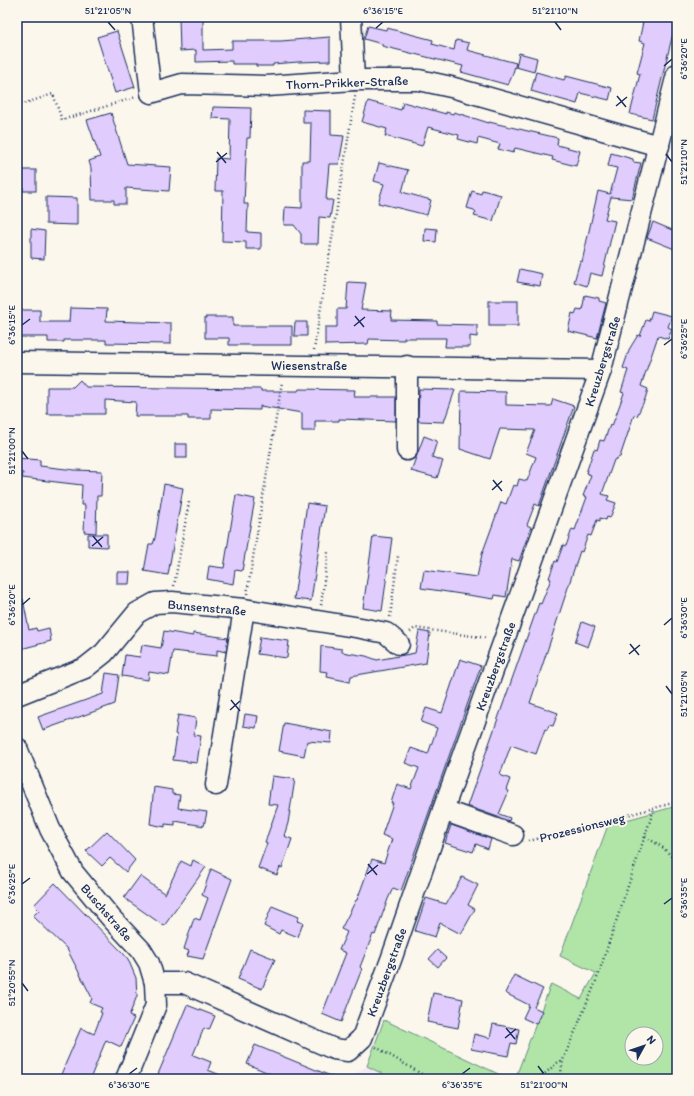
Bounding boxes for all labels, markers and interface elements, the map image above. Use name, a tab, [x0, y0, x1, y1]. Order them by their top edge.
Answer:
text: 51°21'05"N	[85, 4, 131, 17]
text: 6°36'15"E	[363, 4, 403, 17]
text: 51°21'10"N	[532, 4, 578, 17]
text: 6°36'20"E	[677, 38, 690, 80]
street label: Thorn-Prikker-Straße	[286, 73, 409, 92]
text: 51°21'10"N	[677, 139, 690, 185]
text: 6°36'15"E	[5, 305, 18, 345]
street label: Kreuzbergstraße	[582, 314, 623, 408]
text: 6°36'25"E	[677, 318, 690, 359]
street label: Wiesenstraße	[271, 358, 347, 373]
text: 51°21'00"N	[5, 427, 18, 475]
text: 6°36'20"E	[5, 584, 18, 626]
street label: Bunsenstraße	[167, 597, 247, 618]
text: 6°36'30"E	[677, 597, 690, 639]
street label: Kreuzbergstraße	[472, 619, 519, 713]
text: 51°21'05"N	[677, 671, 690, 717]
street label: Prozessionsweg	[538, 810, 627, 845]
text: 6°36'25"E	[5, 863, 18, 904]
text: 6°36'35"E	[677, 877, 690, 918]
street label: Buschstraße	[78, 881, 136, 944]
street label: Kreuzbergstraße	[363, 925, 410, 1019]
text: 51°20'55"N	[5, 959, 18, 1007]
north arrow	[624, 1026, 664, 1066]
text: N	[644, 1033, 659, 1047]
text: 6°36'30"E	[108, 1078, 150, 1091]
text: 6°36'35"E	[442, 1078, 483, 1091]
text: 51°21'00"N	[520, 1078, 568, 1091]

